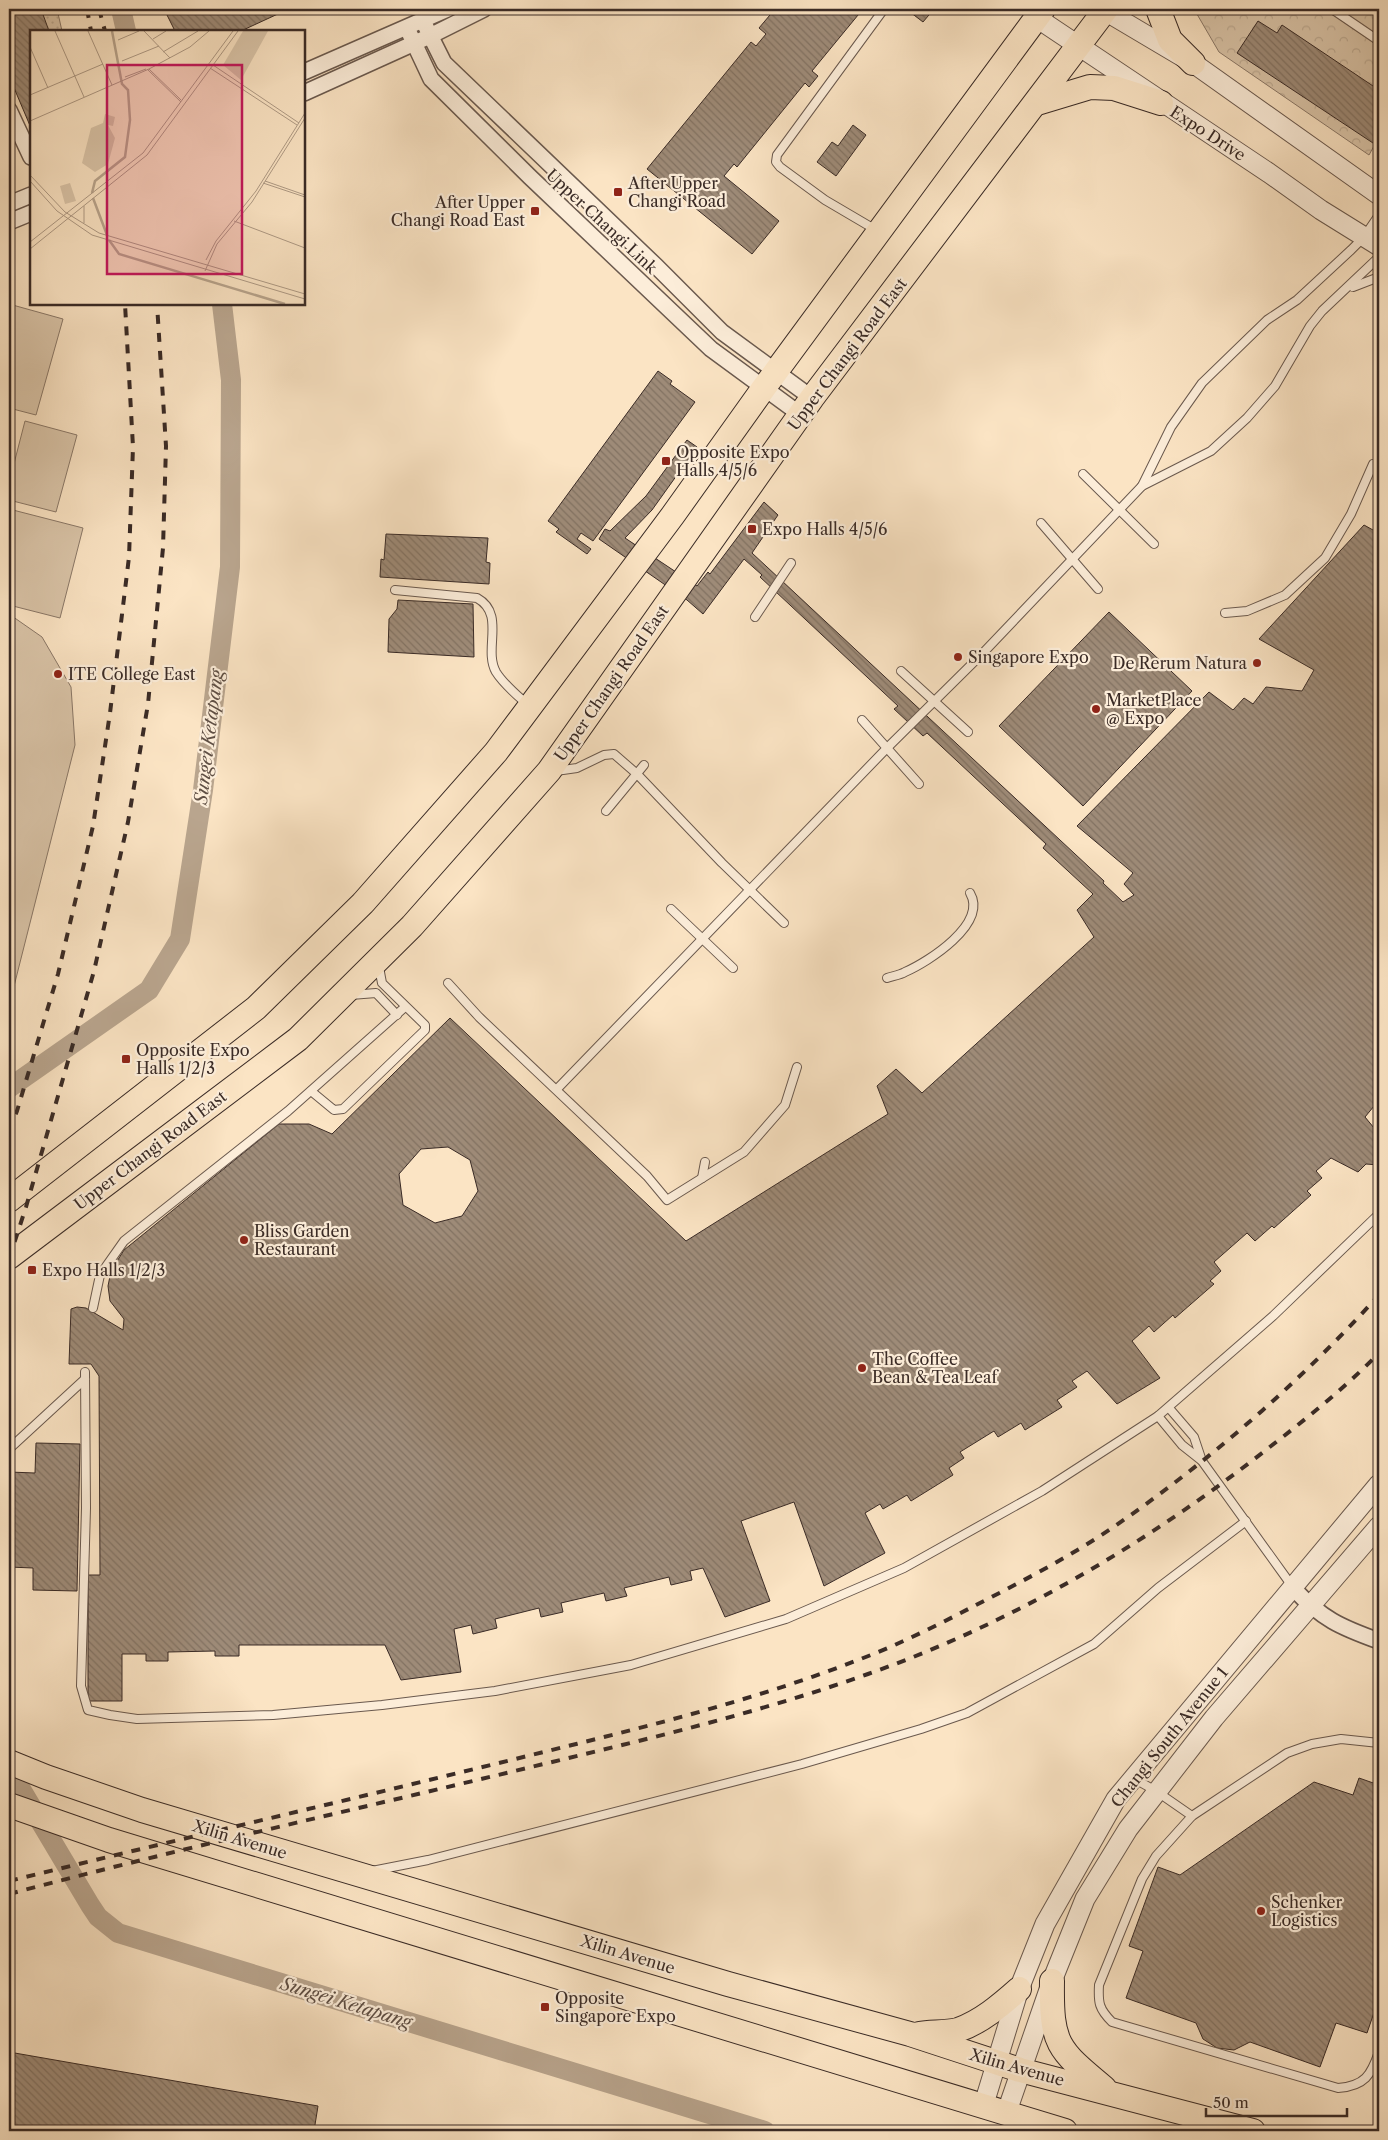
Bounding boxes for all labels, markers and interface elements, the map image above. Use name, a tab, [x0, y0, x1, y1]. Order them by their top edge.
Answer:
inset map	[30, 30, 305, 305]
street label: Expo Drive	[1167, 101, 1249, 165]
street label: Upper Changi Link	[542, 164, 662, 278]
place label: After Upper Changi Road	[627, 173, 726, 211]
marker: After Upper Changi Road	[612, 186, 624, 198]
place label: After Upper Changi Road East	[391, 192, 525, 230]
marker: After Upper Changi Road East	[529, 205, 541, 217]
street label: Upper Changi Road East	[783, 274, 911, 434]
place label: Opposite Expo Halls 4/5/6	[676, 442, 790, 480]
marker: Opposite Expo Halls 4/5/6	[660, 455, 672, 467]
place label: Expo Halls 4/5/6	[762, 519, 887, 539]
marker: Expo Halls 4/5/6	[746, 523, 758, 535]
street label: Upper Changi Road East	[550, 601, 673, 765]
place label: Singapore Expo	[968, 647, 1089, 667]
marker: Singapore Expo	[952, 651, 964, 663]
place label: De Rerum Natura	[1113, 653, 1248, 673]
marker: De Rerum Natura	[1251, 657, 1263, 669]
place label: ITE College East	[68, 664, 196, 684]
water label: Sungei Ketapang	[190, 666, 228, 807]
marker: ITE College East	[52, 668, 64, 680]
place label: MarketPlace @ Expo	[1106, 690, 1202, 728]
marker: MarketPlace @ Expo	[1090, 703, 1102, 715]
place label: Opposite Expo Halls 1/2/3	[136, 1040, 250, 1078]
marker: Opposite Expo Halls 1/2/3	[120, 1053, 132, 1065]
street label: Upper Changi Road East	[70, 1086, 230, 1214]
place label: Bliss Garden Restaurant	[254, 1221, 349, 1259]
marker: Bliss Garden Restaurant	[238, 1234, 250, 1246]
place label: Expo Halls 1/2/3	[42, 1260, 165, 1280]
marker: Expo Halls 1/2/3	[26, 1264, 38, 1276]
place label: The Coffee Bean & Tea Leaf	[872, 1349, 999, 1387]
marker: The Coffee Bean & Tea Leaf	[856, 1362, 868, 1374]
street label: Changi South Avenue 1	[1106, 1663, 1232, 1811]
street label: Xilin Avenue	[189, 1815, 290, 1863]
place label: Schenker Logistics	[1271, 1892, 1343, 1930]
marker: Schenker Logistics	[1255, 1905, 1267, 1917]
street label: Xilin Avenue	[577, 1930, 678, 1978]
water label: Sungei Ketapang	[277, 1972, 416, 2034]
place label: Opposite Singapore Expo	[555, 1988, 676, 2026]
marker: Opposite Singapore Expo	[539, 2001, 551, 2013]
street label: Xilin Avenue	[966, 2044, 1067, 2090]
scale bar	[1206, 2085, 1347, 2117]
text: 50 m	[1213, 2093, 1249, 2112]

